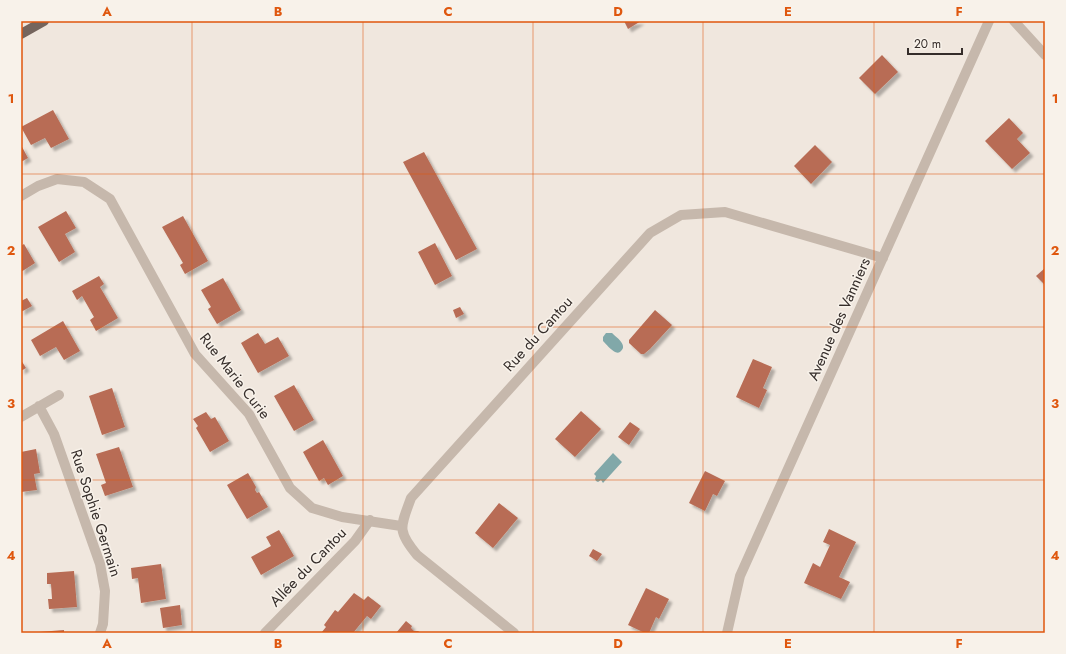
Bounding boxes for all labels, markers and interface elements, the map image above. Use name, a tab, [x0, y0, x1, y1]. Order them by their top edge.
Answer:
text: A	[101, 2, 112, 21]
text: B	[274, 2, 283, 21]
text: C	[443, 2, 453, 21]
text: D	[613, 2, 623, 21]
text: E	[784, 2, 792, 21]
text: F	[955, 2, 963, 21]
scale bar	[908, 30, 962, 56]
text: 20 m	[914, 35, 941, 53]
text: 1	[8, 89, 14, 108]
text: 1	[1052, 89, 1058, 108]
text: 2	[7, 241, 15, 260]
text: 2	[1051, 241, 1059, 260]
street label: Avenue des Vanniers	[802, 254, 876, 384]
street label: Rue du Cantou	[498, 292, 578, 376]
street label: Rue Marie Curie	[194, 328, 276, 424]
text: 3	[7, 394, 15, 413]
text: 3	[1051, 394, 1059, 413]
street label: Rue Sophie Germain	[65, 447, 127, 579]
street label: Allée du Cantou	[264, 522, 352, 612]
text: 4	[6, 546, 16, 565]
text: 4	[1050, 546, 1060, 565]
text: A	[101, 634, 112, 653]
text: B	[274, 634, 283, 653]
text: C	[443, 634, 453, 653]
text: D	[613, 634, 623, 653]
text: E	[784, 634, 792, 653]
text: F	[955, 634, 963, 653]

